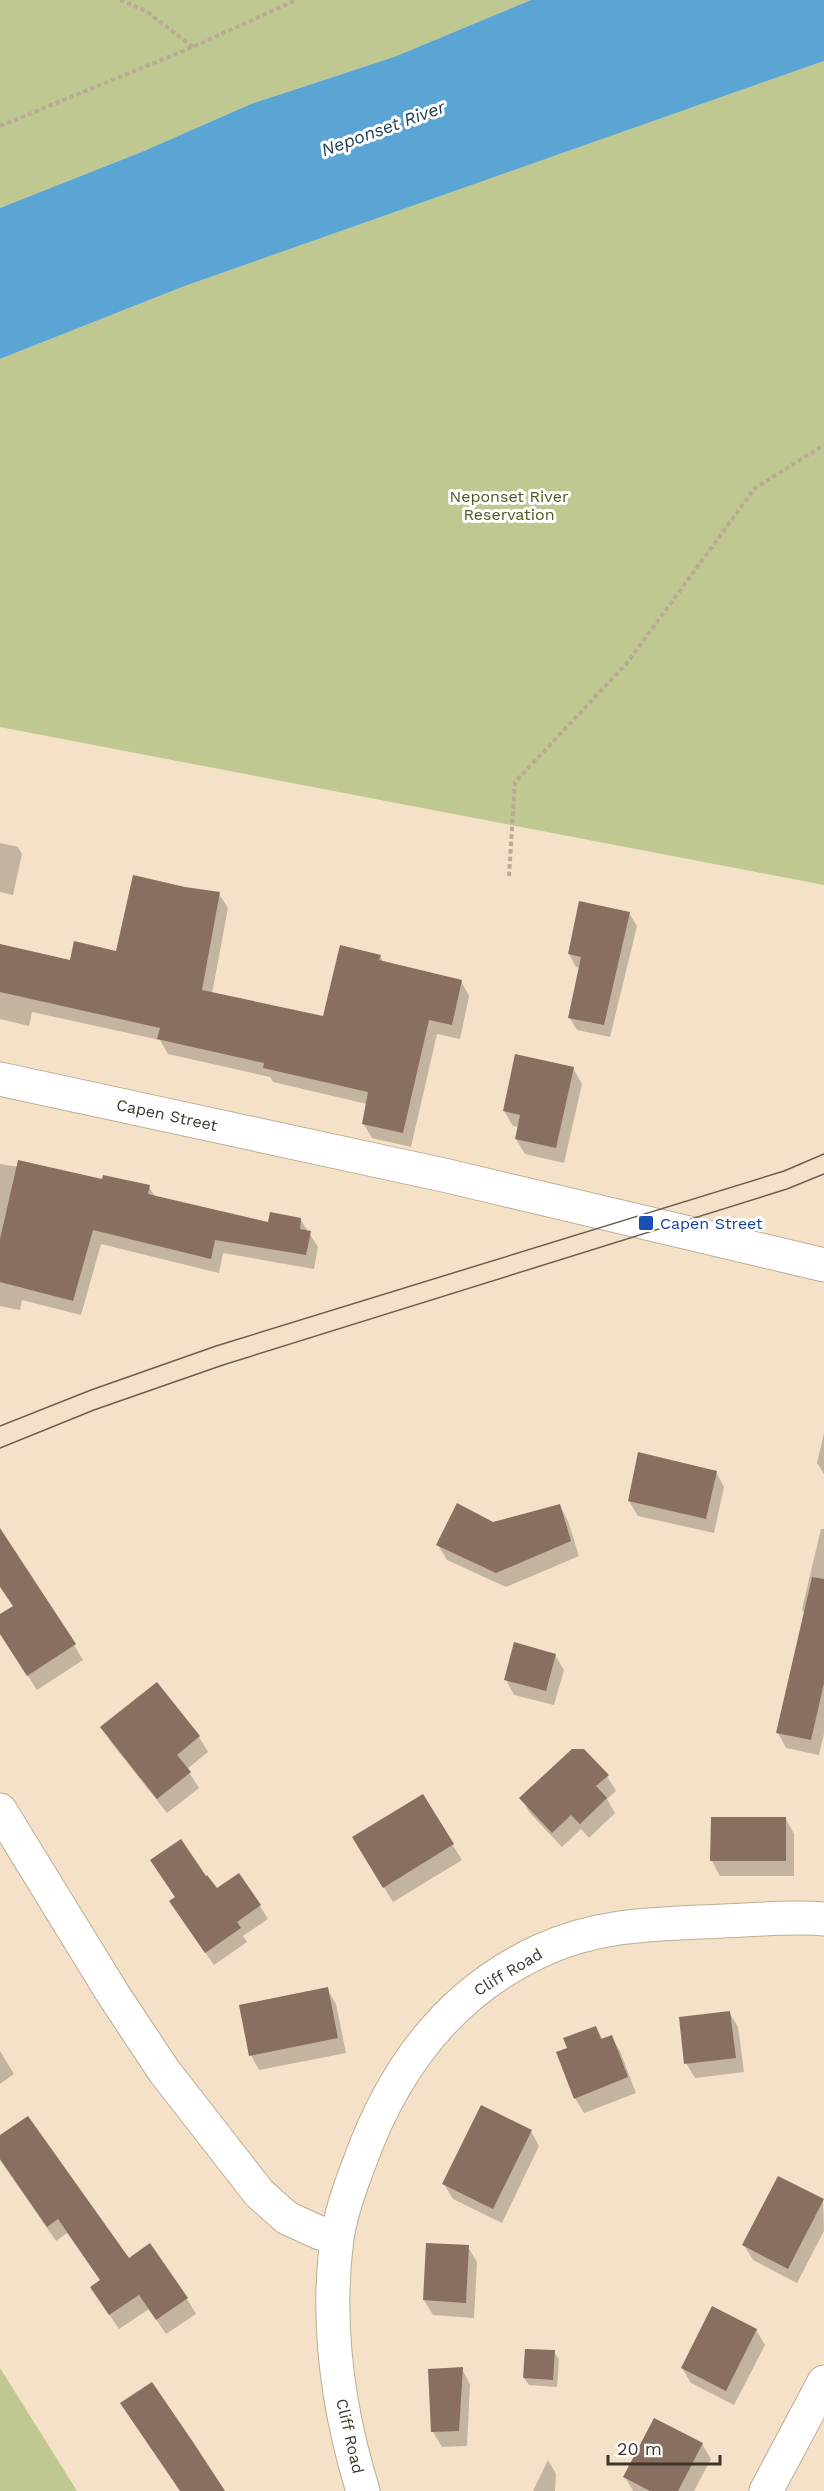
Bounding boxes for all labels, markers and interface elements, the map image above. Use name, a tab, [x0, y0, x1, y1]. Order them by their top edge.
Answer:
water label: Neponset River	[318, 96, 449, 160]
park label: Neponset River Reservation	[450, 487, 569, 524]
street label: Capen Street	[115, 1095, 220, 1135]
marker: Capen Street	[637, 1214, 655, 1232]
place label: Capen Street	[660, 1214, 763, 1233]
street label: Cliff Road	[470, 1944, 546, 2000]
street label: Cliff Road	[332, 2397, 368, 2475]
scale bar	[608, 2428, 720, 2466]
text: 20 m	[617, 2438, 662, 2459]

